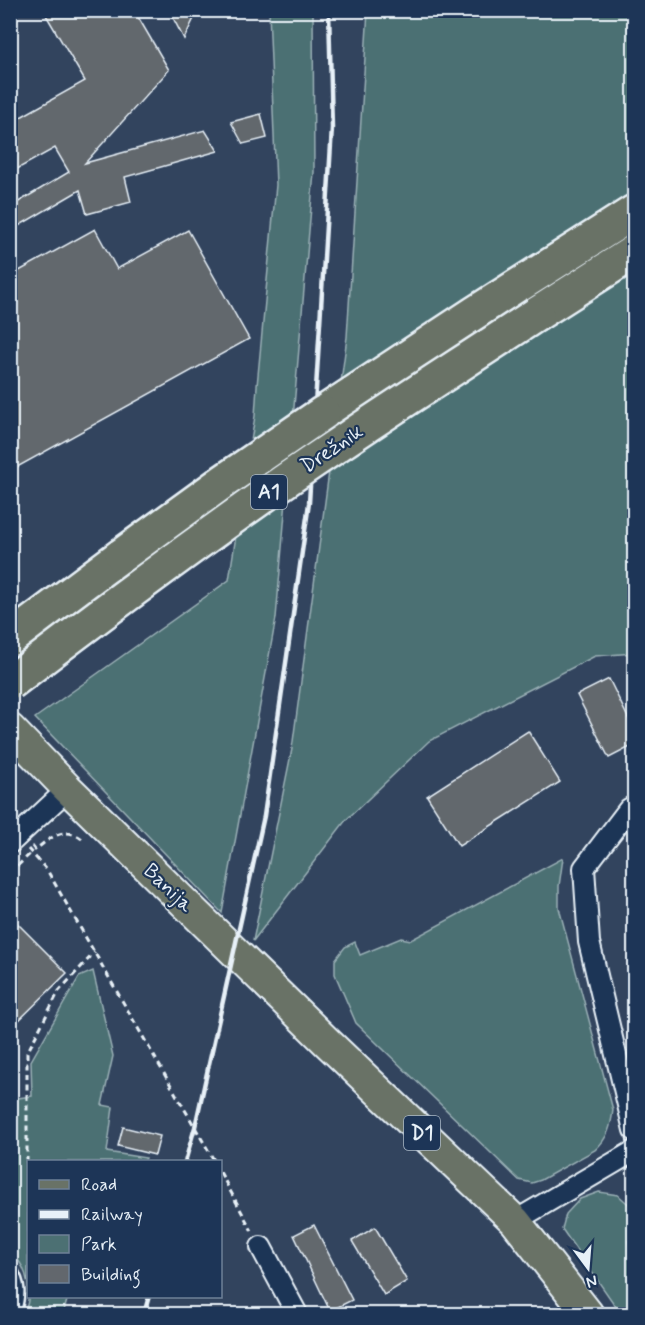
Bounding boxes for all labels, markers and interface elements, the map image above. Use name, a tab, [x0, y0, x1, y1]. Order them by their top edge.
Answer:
street label: Drežnik	[295, 418, 369, 480]
road number: A1	[251, 475, 287, 509]
street label: Banija	[137, 857, 199, 919]
road number: D1	[404, 1116, 440, 1150]
legend	[27, 1160, 222, 1298]
text: Road	[81, 1173, 117, 1197]
text: Railway	[81, 1203, 143, 1227]
text: Park	[81, 1233, 117, 1257]
north arrow	[558, 1238, 618, 1298]
text: Building	[81, 1263, 141, 1289]
text: N	[584, 1269, 600, 1293]

